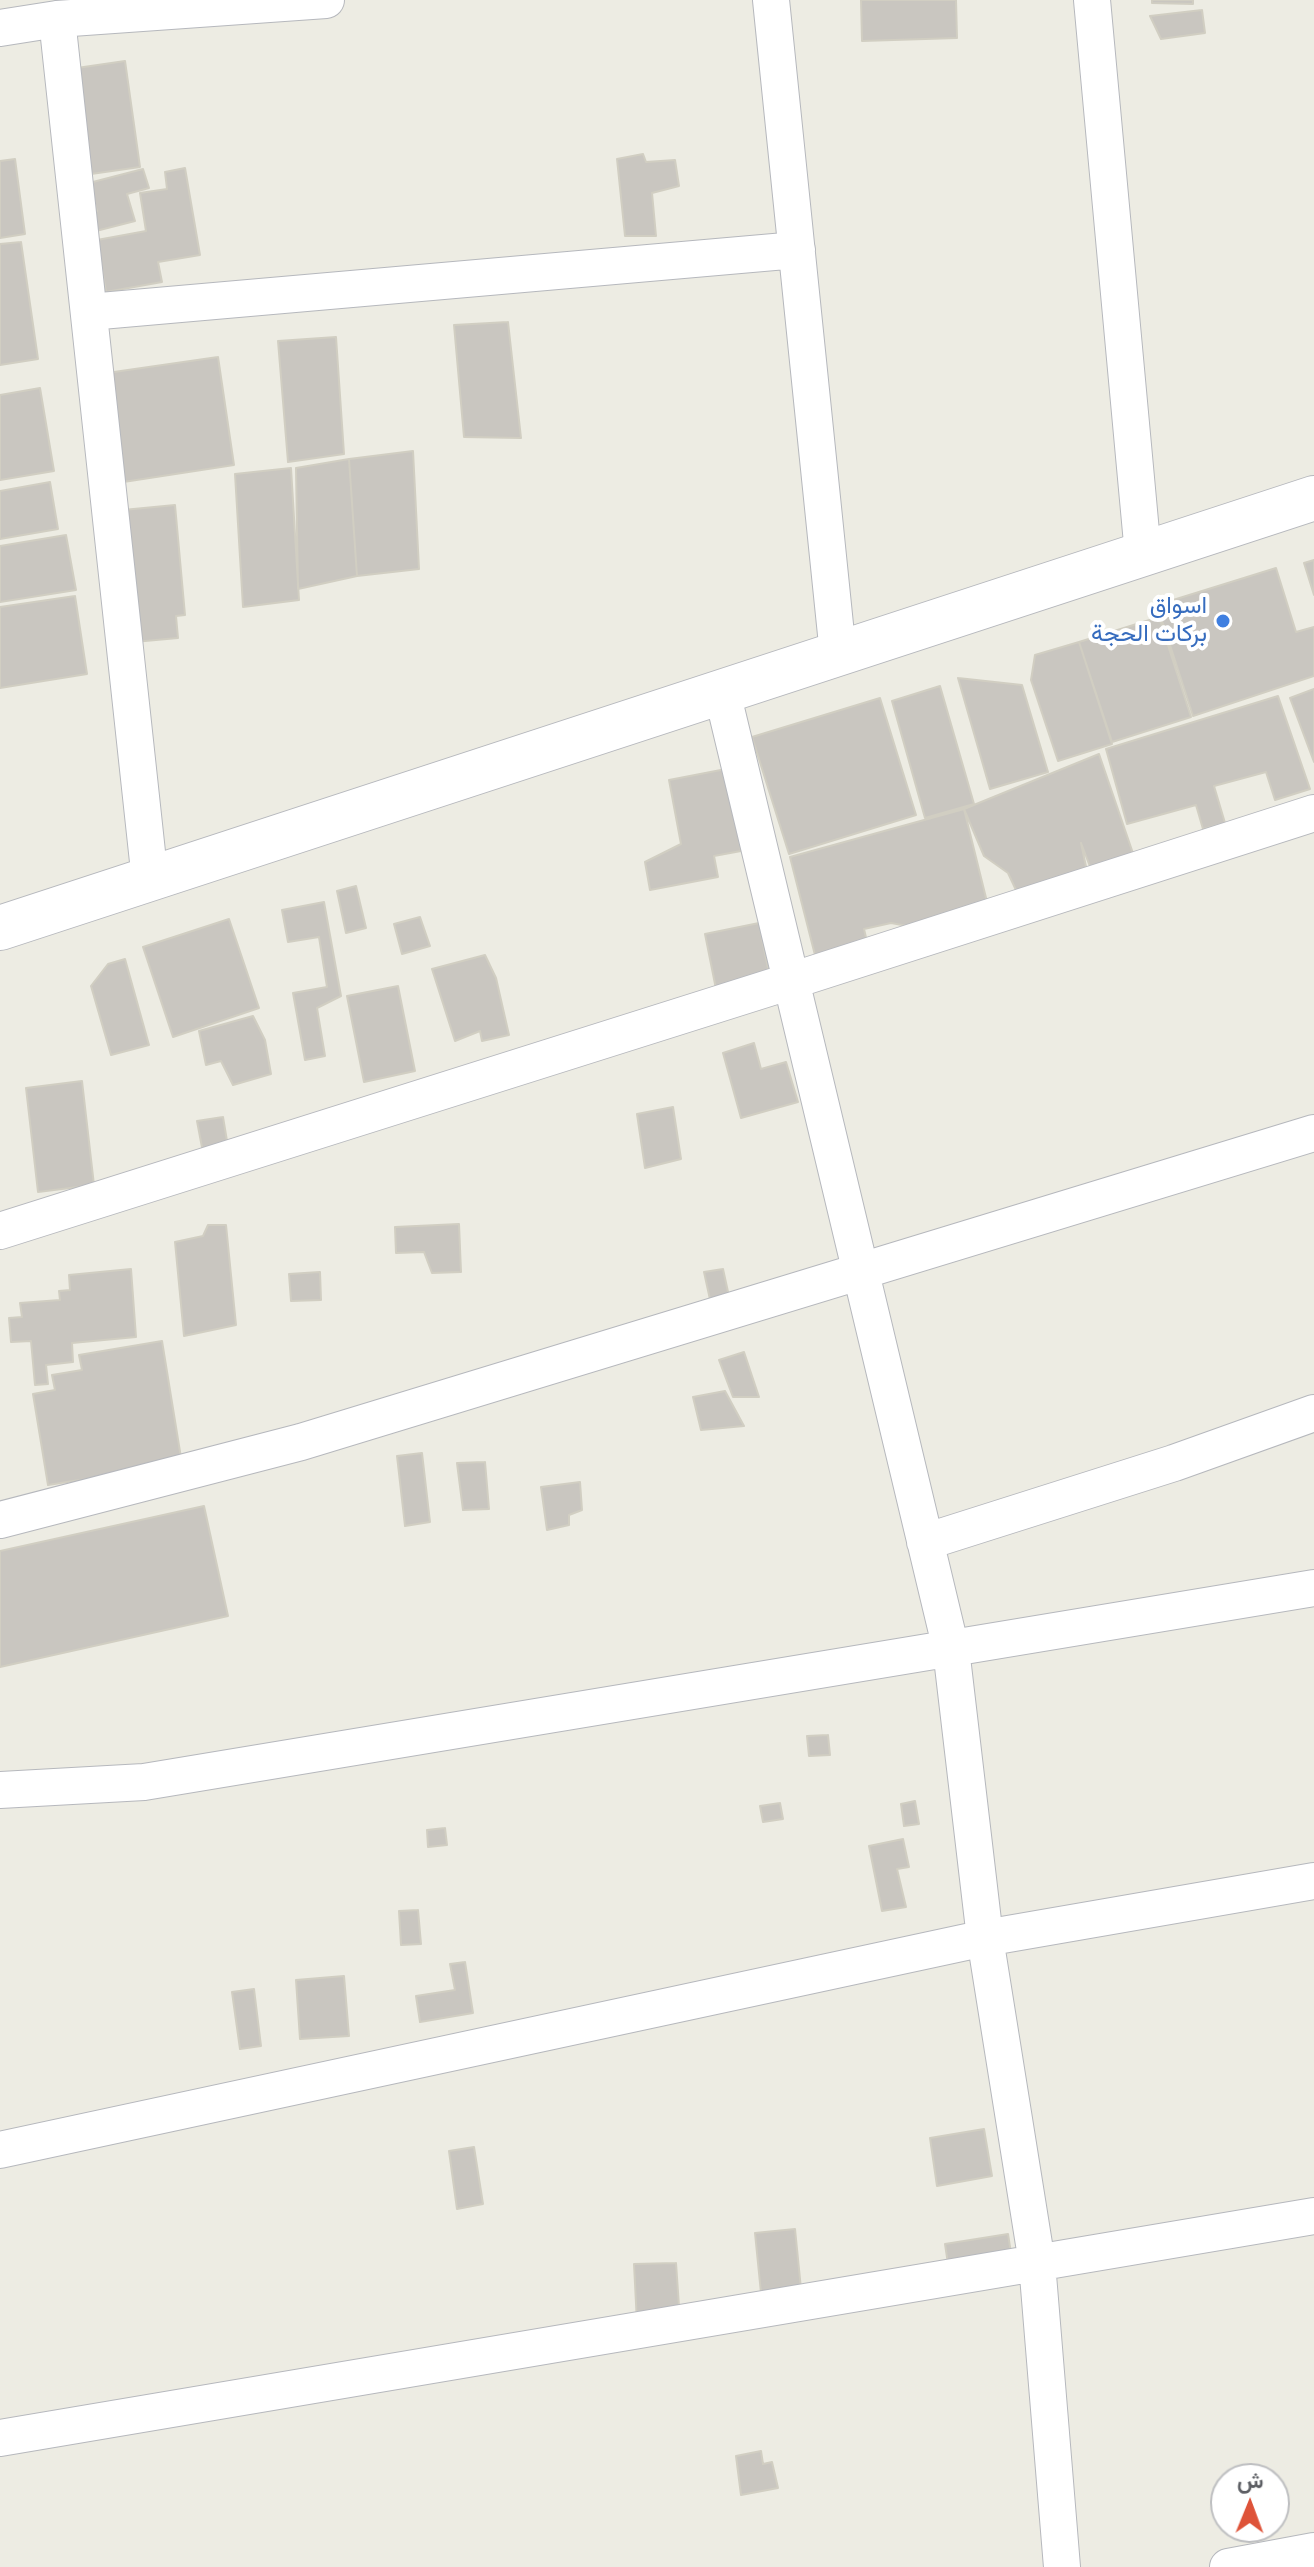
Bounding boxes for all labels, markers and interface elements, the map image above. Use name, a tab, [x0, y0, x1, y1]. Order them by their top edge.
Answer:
place label: اسواق بركات الحجة	[1091, 593, 1207, 649]
marker: اسواق بركات الحجة	[1214, 612, 1232, 630]
north arrow	[1210, 2463, 1290, 2543]
text: ش	[1237, 2468, 1264, 2494]

